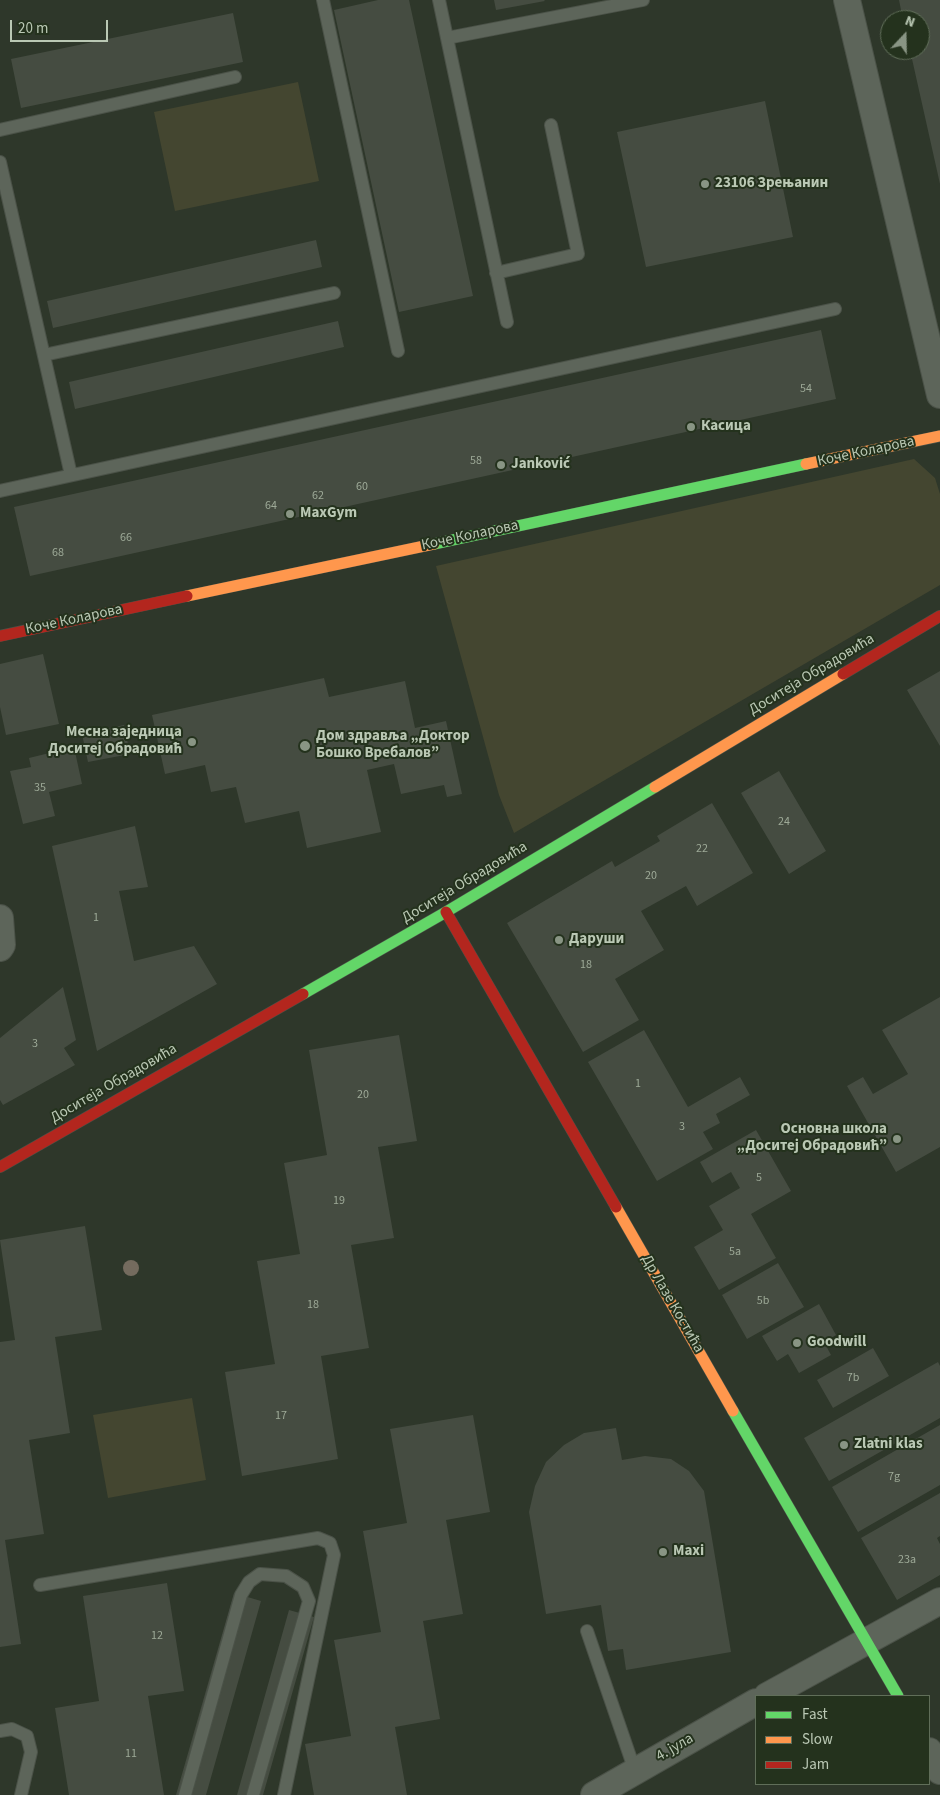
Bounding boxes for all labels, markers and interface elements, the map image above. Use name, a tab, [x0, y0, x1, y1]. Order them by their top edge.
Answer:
scale bar	[12, 10, 110, 42]
north arrow	[880, 10, 930, 60]
text: N	[902, 11, 918, 33]
text: 20 m	[18, 18, 48, 39]
place label: 23106 Зрењанин	[715, 175, 828, 193]
marker: 23106 Зрењанин	[699, 178, 711, 190]
house number: 54	[800, 382, 812, 396]
place label: Касица	[701, 418, 751, 436]
marker: Касица	[685, 421, 697, 433]
street label: Коче Коларова	[816, 433, 916, 471]
house number: 58	[470, 454, 482, 468]
place label: Janković	[511, 456, 570, 474]
marker: Janković	[495, 459, 507, 471]
house number: 60	[356, 480, 368, 494]
house number: 62	[312, 489, 324, 503]
house number: 64	[265, 499, 277, 513]
place label: MaxGym	[300, 505, 357, 523]
marker: MaxGym	[284, 508, 296, 520]
street label: Коче Коларова	[420, 517, 520, 555]
house number: 66	[120, 531, 132, 545]
house number: 68	[52, 546, 64, 560]
street label: Коче Коларова	[24, 601, 124, 639]
street label: Доситеја Обрадовића	[746, 630, 878, 720]
place label: Месна заједница Доситеј Обрадовић	[48, 724, 182, 759]
place label: Дом здравља „Доктор Бошко Вребалов”	[316, 728, 470, 763]
marker: Месна заједница Доситеј Обрадовић	[186, 736, 198, 748]
marker: Дом здравља „Доктор Бошко Вребалов”	[298, 739, 312, 753]
house number: 35	[34, 781, 46, 795]
house number: 24	[778, 815, 790, 829]
street label: Доситеја Обрадовића	[399, 838, 531, 928]
house number: 22	[696, 842, 708, 856]
house number: 20	[645, 869, 657, 883]
house number: 1	[93, 911, 99, 925]
place label: Даруши	[569, 931, 624, 949]
marker: Даруши	[553, 934, 565, 946]
house number: 18	[580, 958, 592, 972]
house number: 3	[32, 1037, 38, 1051]
street label: Доситеја Обрадовића	[48, 1040, 180, 1128]
house number: 1	[635, 1077, 641, 1091]
house number: 20	[357, 1088, 369, 1102]
house number: 3	[679, 1120, 685, 1134]
place label: Основна школа „Доситеј Обрадовић”	[737, 1121, 887, 1156]
marker: Основна школа „Доситеј Обрадовић”	[891, 1133, 903, 1145]
house number: 5	[756, 1171, 762, 1185]
house number: 19	[333, 1194, 345, 1208]
house number: 5a	[729, 1245, 741, 1259]
street label: Др Лазе Костића	[637, 1252, 707, 1356]
house number: 5b	[757, 1294, 769, 1308]
house number: 18	[307, 1298, 319, 1312]
place label: Goodwill	[807, 1334, 866, 1352]
marker: Goodwill	[791, 1337, 803, 1349]
house number: 7b	[847, 1371, 859, 1385]
house number: 17	[275, 1409, 287, 1423]
place label: Zlatni klas	[854, 1436, 923, 1454]
marker: Zlatni klas	[838, 1439, 850, 1451]
house number: 7g	[888, 1470, 900, 1484]
place label: Maxi	[673, 1543, 704, 1561]
marker: Maxi	[657, 1546, 669, 1558]
house number: 23a	[898, 1553, 916, 1567]
house number: 12	[151, 1629, 163, 1643]
legend	[755, 1695, 930, 1785]
text: Fast	[802, 1704, 828, 1725]
text: Slow	[802, 1729, 833, 1750]
street label: 4. јула	[653, 1730, 697, 1766]
house number: 11	[125, 1747, 137, 1761]
text: Jam	[802, 1754, 829, 1775]

